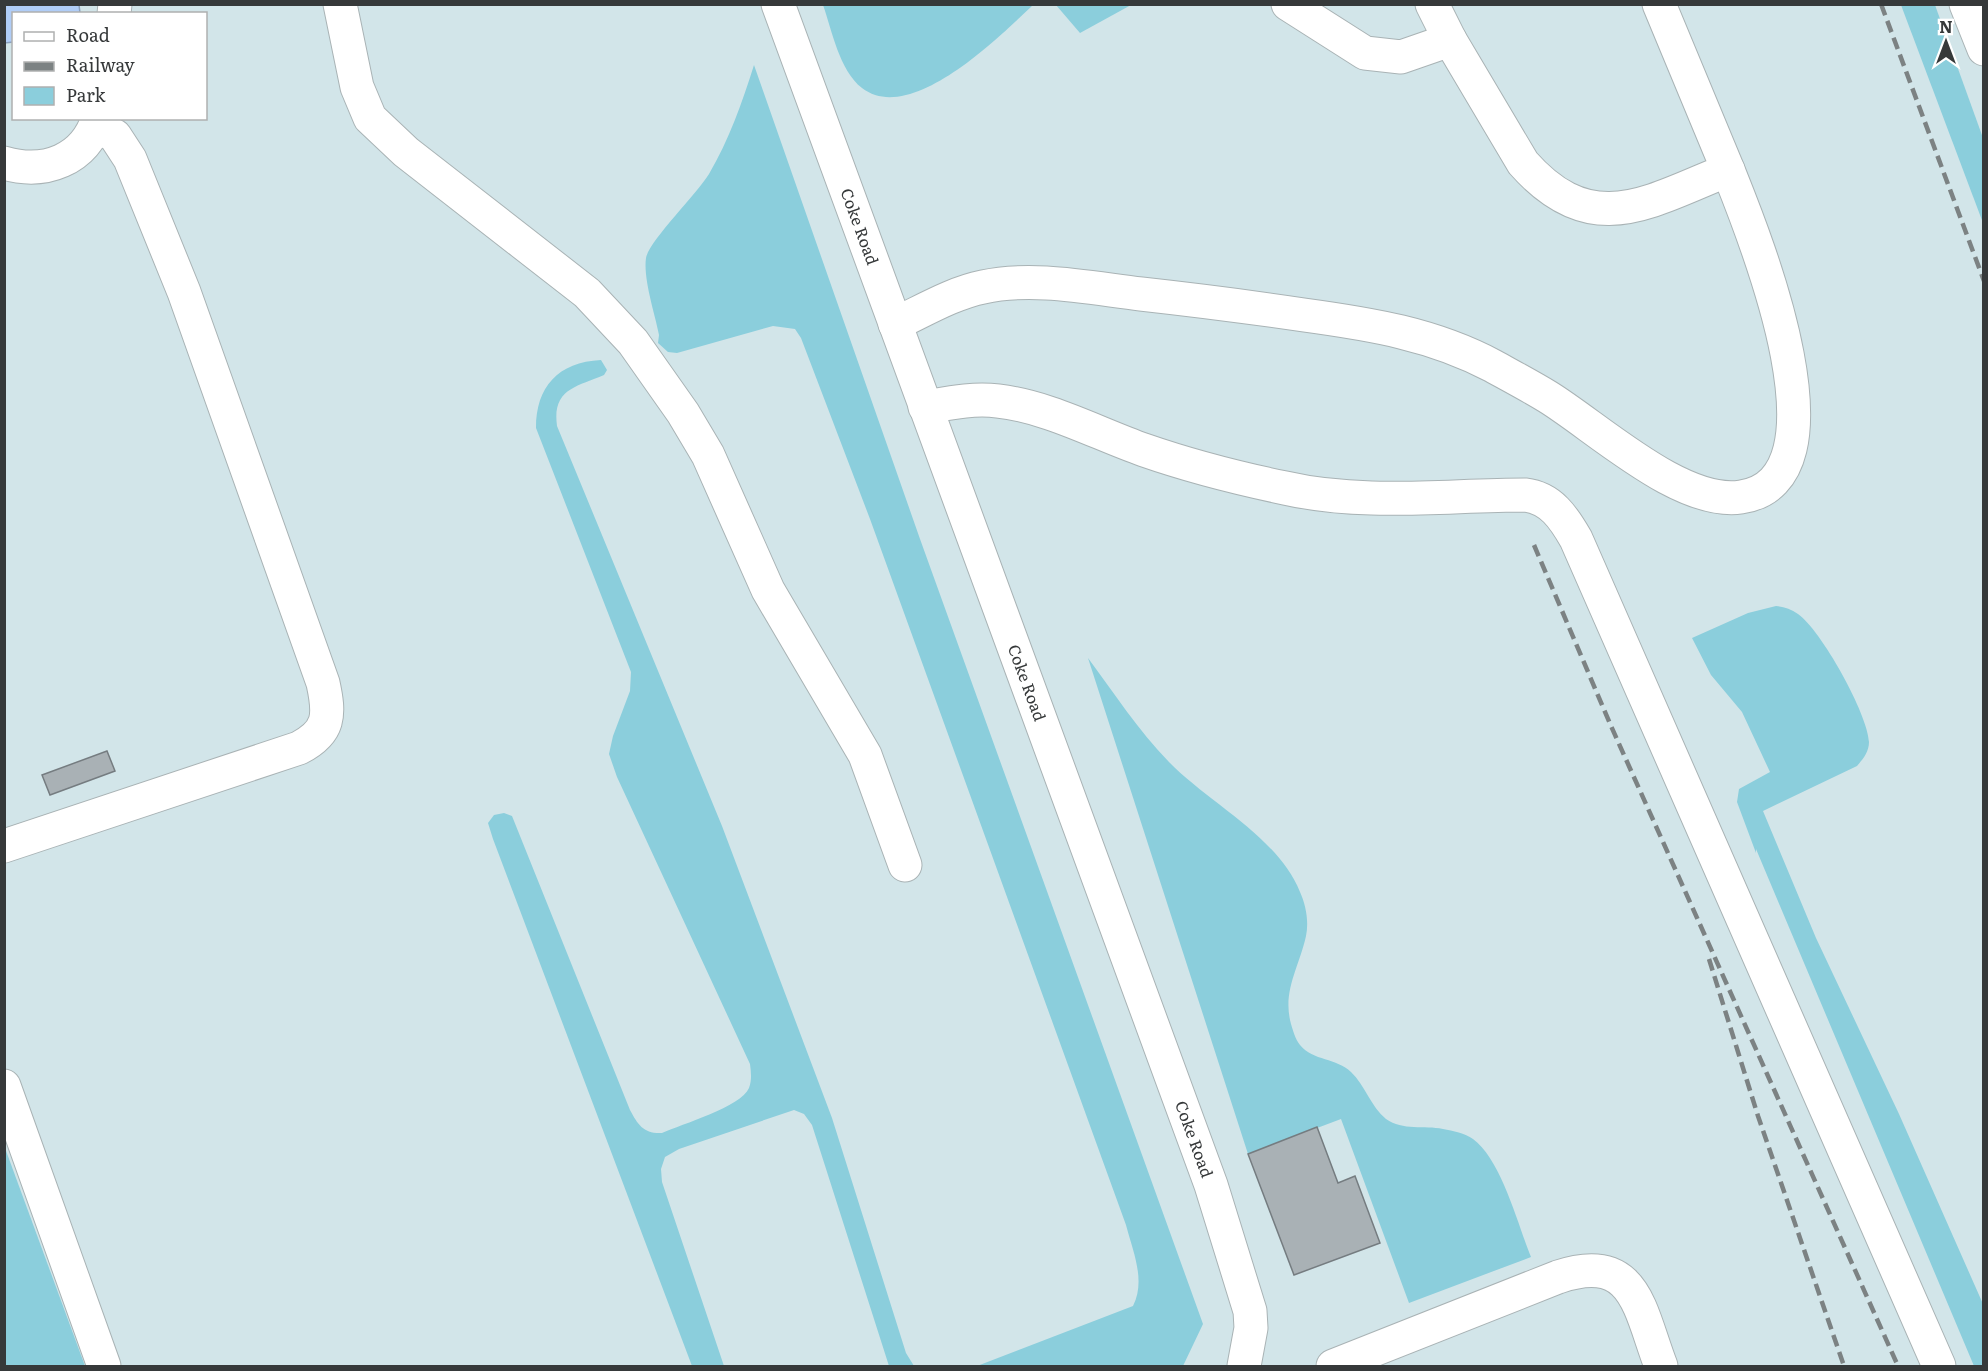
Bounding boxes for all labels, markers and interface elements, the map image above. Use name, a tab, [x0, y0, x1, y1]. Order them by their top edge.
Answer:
legend	[12, 12, 207, 120]
north arrow	[1916, 12, 1976, 72]
text: N	[1939, 14, 1953, 38]
text: Road	[66, 21, 110, 48]
text: Railway	[66, 51, 135, 78]
text: Park	[66, 81, 107, 108]
street label: Coke Road	[835, 184, 886, 268]
street label: Coke Road	[1003, 641, 1053, 724]
street label: Coke Road	[1170, 1097, 1220, 1181]

